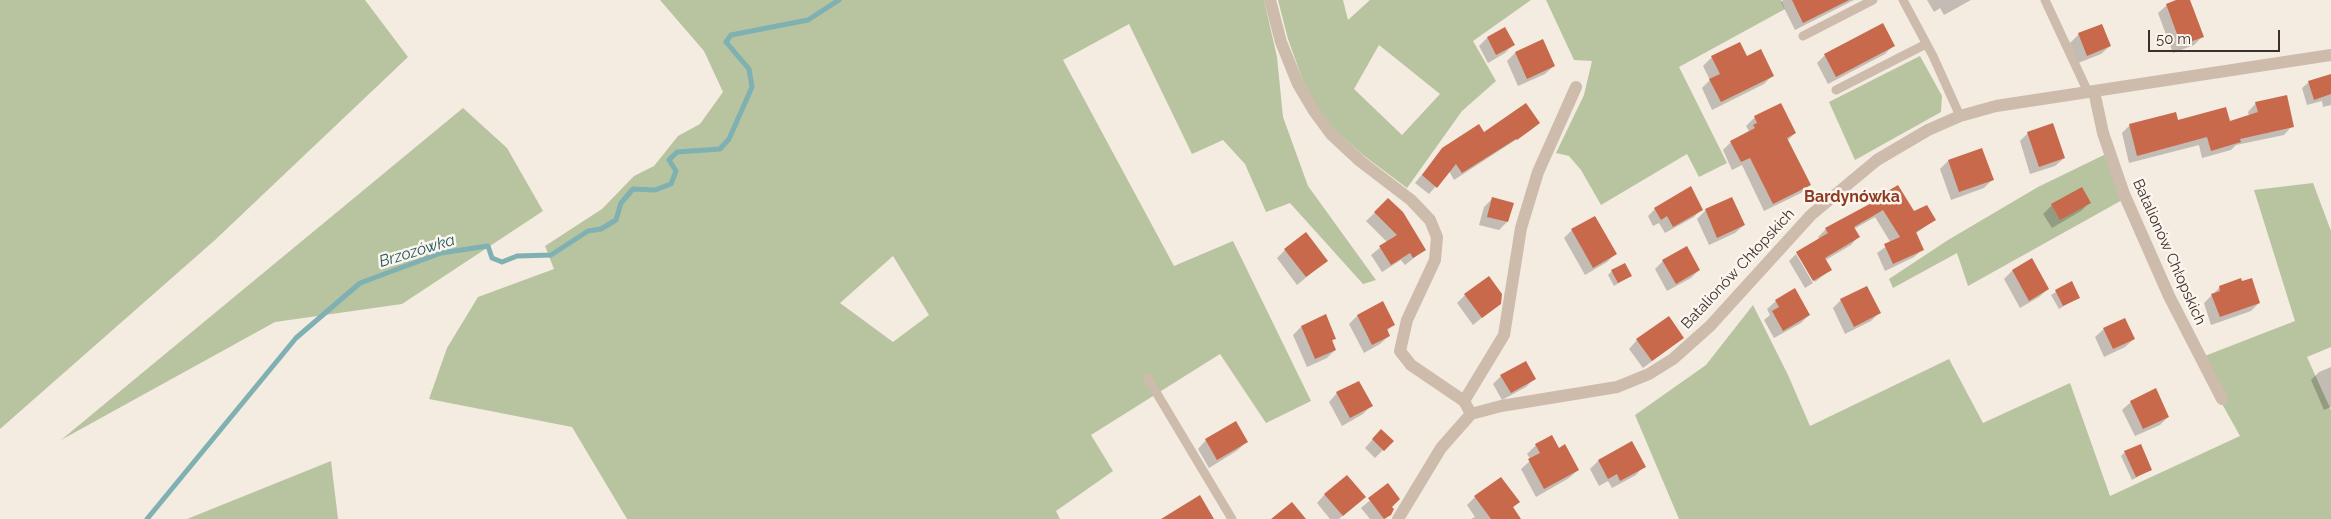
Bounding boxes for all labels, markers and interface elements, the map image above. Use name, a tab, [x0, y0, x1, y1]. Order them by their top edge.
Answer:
scale bar	[2151, 20, 2284, 52]
text: 50 m	[2156, 30, 2191, 48]
street label: Batalionów Chłopskich	[2129, 176, 2209, 328]
district label: Bardynówka	[1804, 187, 1900, 207]
street label: Batalionów Chłopskich	[1678, 205, 1798, 333]
water label: Brzozówka	[377, 230, 457, 272]

